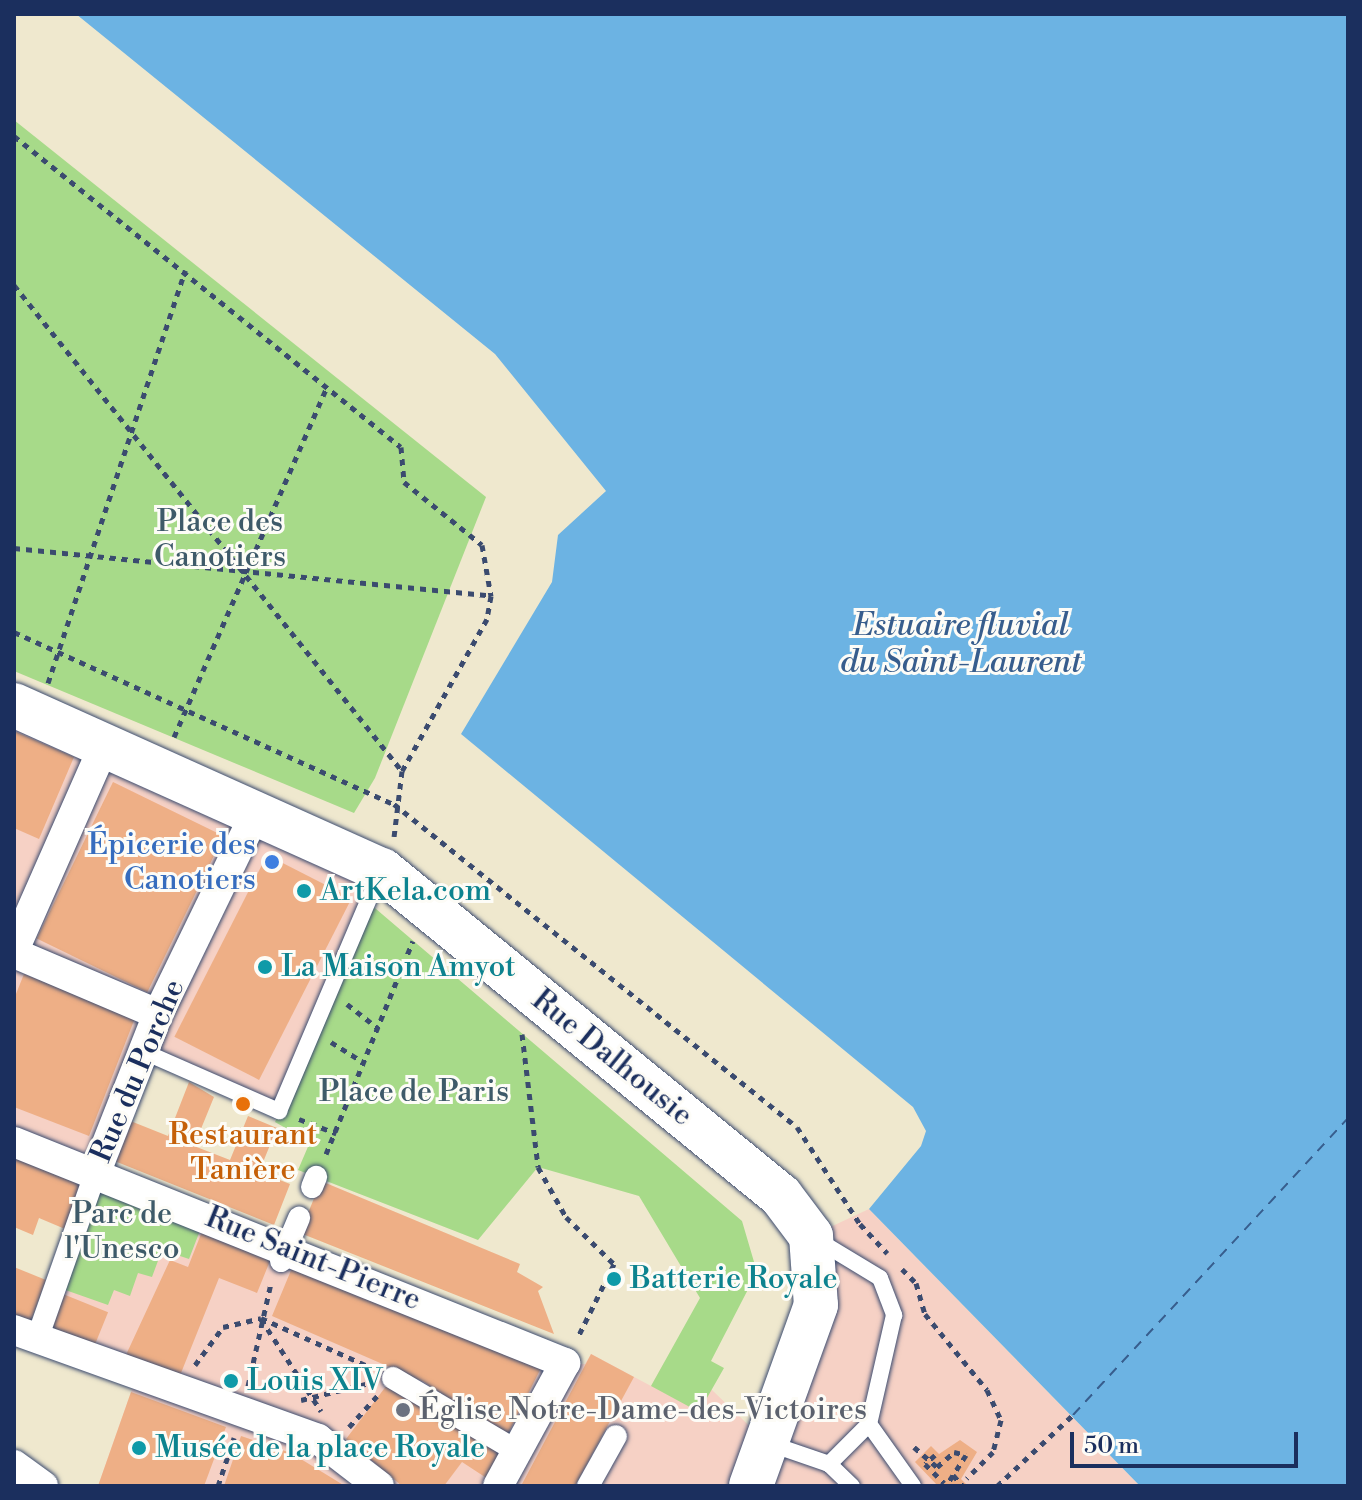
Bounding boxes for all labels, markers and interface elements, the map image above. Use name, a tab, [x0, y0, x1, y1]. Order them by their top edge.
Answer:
park label: Place des Canotiers	[154, 504, 286, 574]
water label: Estuaire fluvial du Saint-Laurent	[840, 607, 1082, 682]
place label: Épicerie des Canotiers	[88, 827, 256, 898]
marker: Épicerie des Canotiers	[263, 853, 281, 871]
place label: ArtKela.com	[320, 873, 491, 909]
marker: ArtKela.com	[295, 882, 313, 900]
place label: La Maison Amyot	[281, 949, 516, 985]
marker: La Maison Amyot	[256, 958, 274, 976]
street label: Rue du Porche	[83, 974, 193, 1168]
street label: Rue Dalhousie	[524, 982, 700, 1134]
park label: Place de Paris	[319, 1074, 509, 1110]
marker: Restaurant Tanière	[234, 1095, 252, 1113]
place label: Restaurant Tanière	[169, 1117, 317, 1188]
park label: Parc de l'Unesco	[64, 1196, 180, 1266]
street label: Rue Saint-Pierre	[200, 1199, 426, 1319]
place label: Batterie Royale	[630, 1261, 838, 1297]
marker: Batterie Royale	[605, 1270, 623, 1288]
place label: Louis XIV	[247, 1363, 383, 1399]
marker: Louis XIV	[222, 1372, 240, 1390]
place label: Église Notre-Dame-des-Victoires	[419, 1392, 867, 1428]
marker: Église Notre-Dame-des-Victoires	[394, 1401, 412, 1419]
scale bar	[1074, 1416, 1302, 1466]
place label: Musée de la place Royale	[155, 1430, 485, 1466]
text: 50 m	[1084, 1431, 1139, 1461]
marker: Musée de la place Royale	[130, 1439, 148, 1457]

